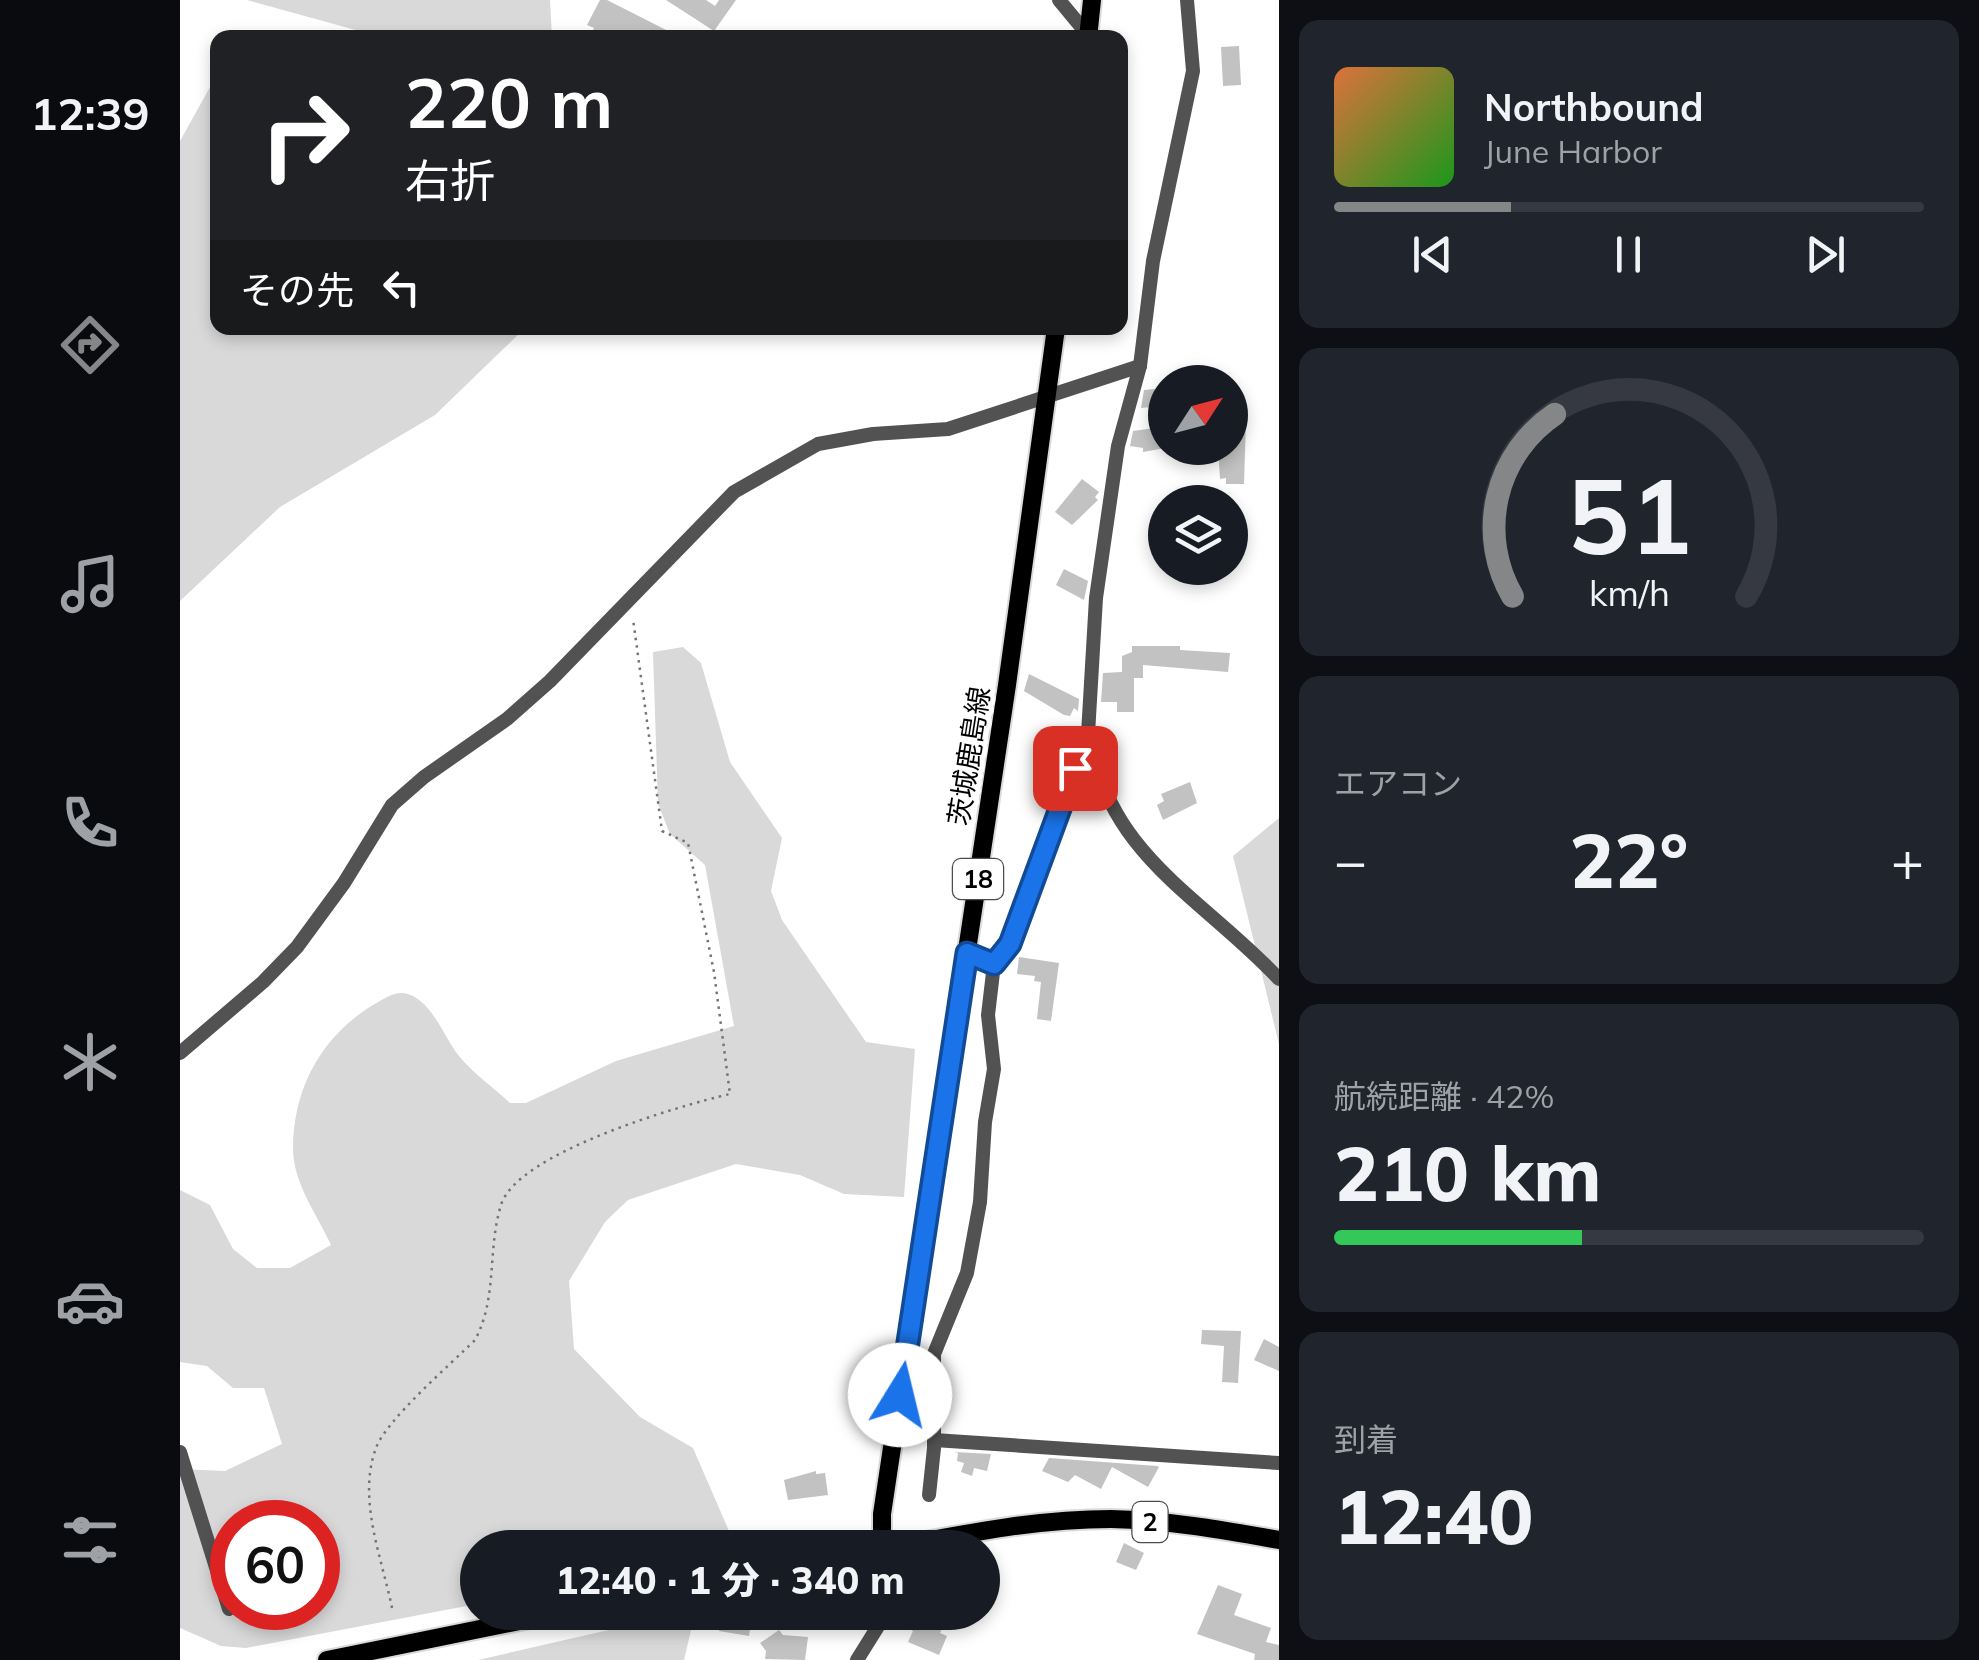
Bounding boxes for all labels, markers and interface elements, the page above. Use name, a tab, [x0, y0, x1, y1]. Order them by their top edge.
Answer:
text: 220 m	[405, 58, 613, 146]
icon: right	[240, 70, 370, 200]
text: Northbound	[1484, 83, 1704, 131]
text: 12:39	[30, 85, 150, 141]
text: June Harbor	[1484, 131, 1662, 171]
text: 右折	[405, 152, 495, 208]
icon: previous	[1405, 227, 1460, 282]
icon: pause	[1601, 227, 1656, 282]
icon: next	[1798, 227, 1853, 282]
icon: left	[374, 260, 429, 315]
text: その先	[240, 266, 354, 314]
icon: directions	[55, 310, 125, 380]
north arrow	[1148, 365, 1248, 465]
map controls	[1148, 365, 1248, 585]
text: 51	[1567, 449, 1691, 580]
button: layers	[1148, 485, 1248, 585]
icon: music	[55, 549, 125, 619]
text: km/h	[1589, 570, 1669, 615]
street label: 茨城鹿島線	[940, 684, 997, 828]
pin	[1033, 726, 1118, 811]
icon: arrive	[1048, 741, 1103, 796]
text: エアコン	[1334, 763, 1462, 803]
icon: phone	[55, 788, 125, 858]
text: 22°	[1570, 813, 1688, 907]
text: −	[1334, 826, 1367, 895]
text: +	[1891, 826, 1924, 895]
road number: 18	[953, 859, 1003, 899]
icon: climate	[55, 1027, 125, 1097]
text: 航続距離 · 42%	[1334, 1076, 1554, 1116]
text: 210 km	[1334, 1126, 1602, 1220]
icon: car	[55, 1266, 125, 1336]
position arrow	[848, 1343, 952, 1447]
text: 到着	[1334, 1419, 1398, 1459]
text: 12:40	[1334, 1469, 1534, 1563]
speed limit sign: 60	[210, 1500, 340, 1630]
road number: 2	[1132, 1502, 1168, 1542]
icon: filters	[55, 1505, 125, 1575]
text: 12:40 · 1 分 · 340 m	[555, 1556, 905, 1604]

